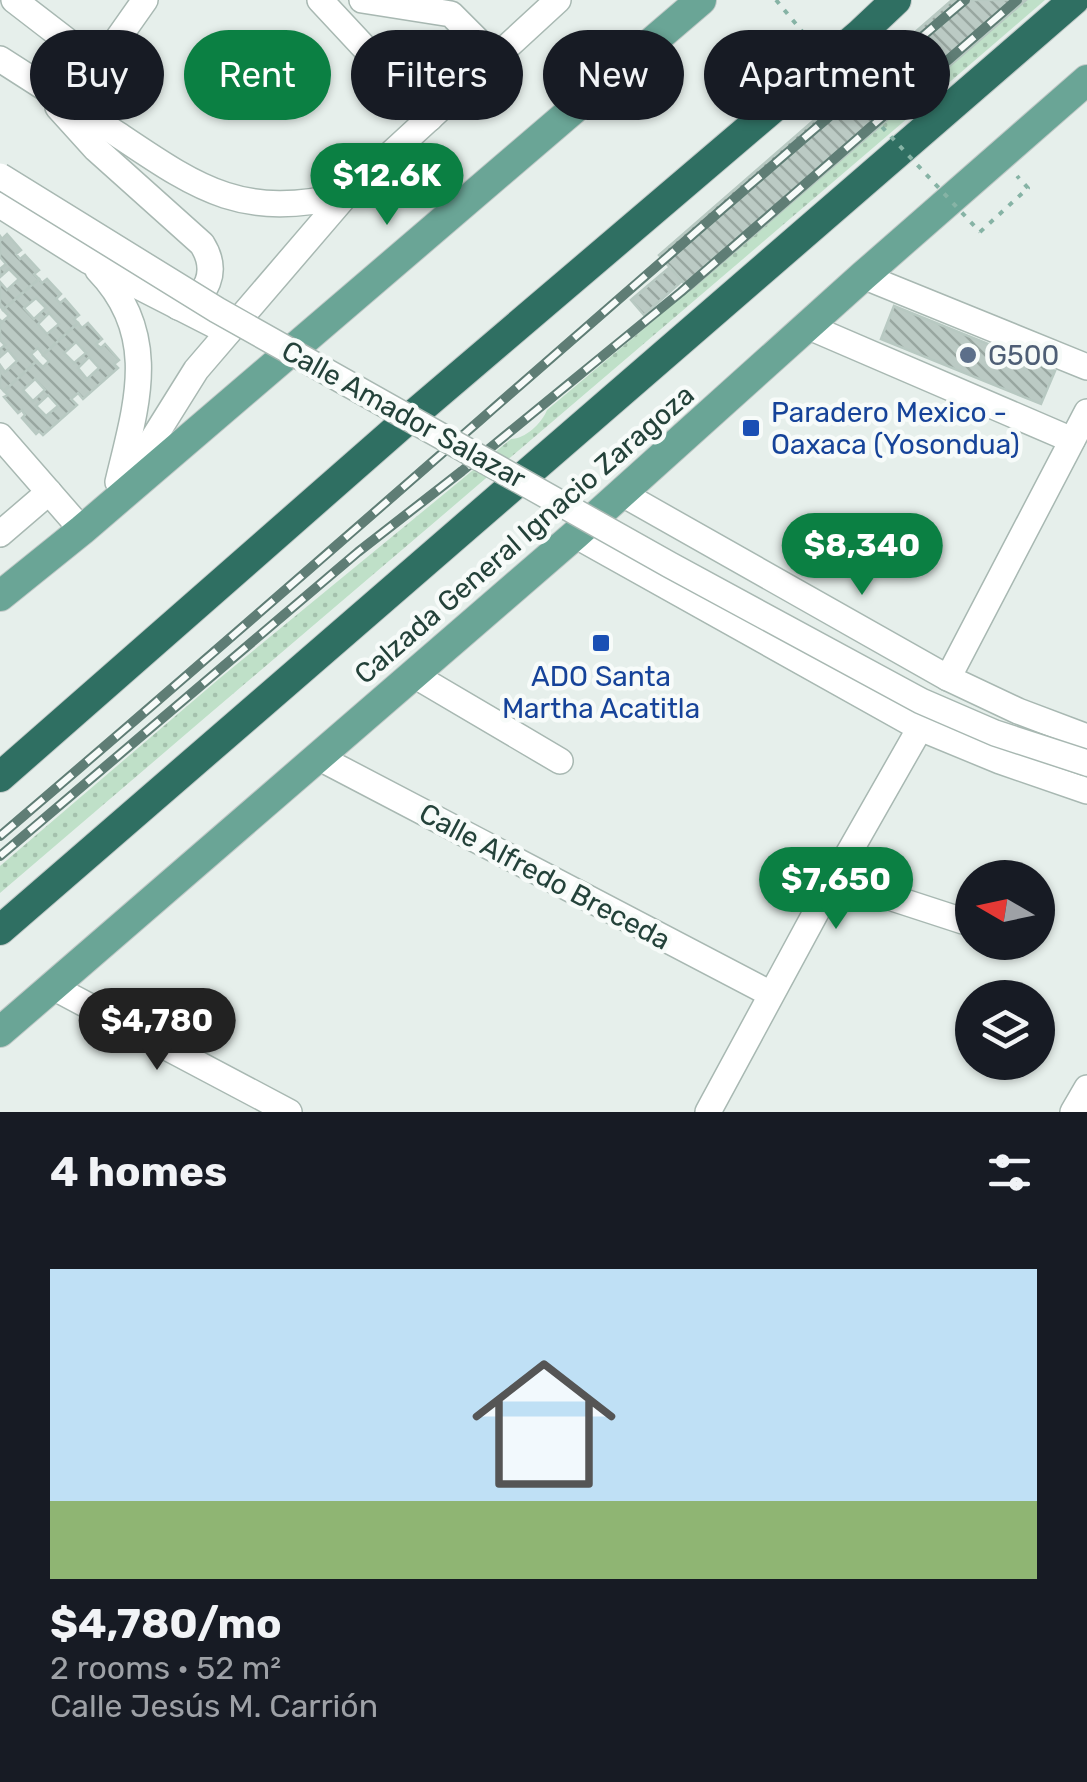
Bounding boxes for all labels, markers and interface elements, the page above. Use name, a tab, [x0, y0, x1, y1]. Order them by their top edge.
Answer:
chip: Buy	[30, 30, 164, 120]
chip: Rent	[184, 30, 331, 120]
chip: Filters	[351, 30, 523, 120]
chip: New	[543, 30, 684, 120]
chip: Apartment	[704, 30, 950, 120]
pin: $12.6K	[306, 143, 468, 228]
text: $12.6K	[332, 156, 442, 194]
street label: Calle Amador Salazar	[276, 334, 532, 495]
place label: G500	[988, 339, 1059, 372]
marker: G500	[957, 344, 979, 366]
street label: Calzada General Ignacio Zaragoza	[348, 378, 701, 691]
place label: Paradero Mexico - Oaxaca (Yosondua)	[771, 396, 1020, 461]
marker: Paradero Mexico - Oaxaca (Yosondua)	[740, 417, 762, 439]
pin: $8,340	[781, 513, 943, 598]
text: $8,340	[804, 526, 920, 564]
marker: ADO Santa Martha Acatitla	[590, 632, 612, 654]
place label: ADO Santa Martha Acatitla	[502, 660, 700, 725]
street label: Calle Alfredo Breceda	[414, 796, 676, 957]
pin: $7,650	[755, 847, 917, 932]
text: $7,650	[781, 860, 891, 898]
north arrow	[955, 860, 1055, 960]
map controls	[955, 860, 1055, 1080]
button: layers	[955, 980, 1055, 1080]
pin: $4,780	[76, 988, 238, 1073]
text: $4,780	[101, 1001, 213, 1039]
icon: filters	[982, 1145, 1037, 1200]
text: 4 homes	[50, 1147, 227, 1197]
icon: home	[454, 1334, 634, 1514]
text: $4,780/mo	[50, 1599, 282, 1649]
text: 2 rooms · 52 m²	[50, 1649, 281, 1687]
text: Calle Jesús M. Carrión	[50, 1687, 378, 1725]

